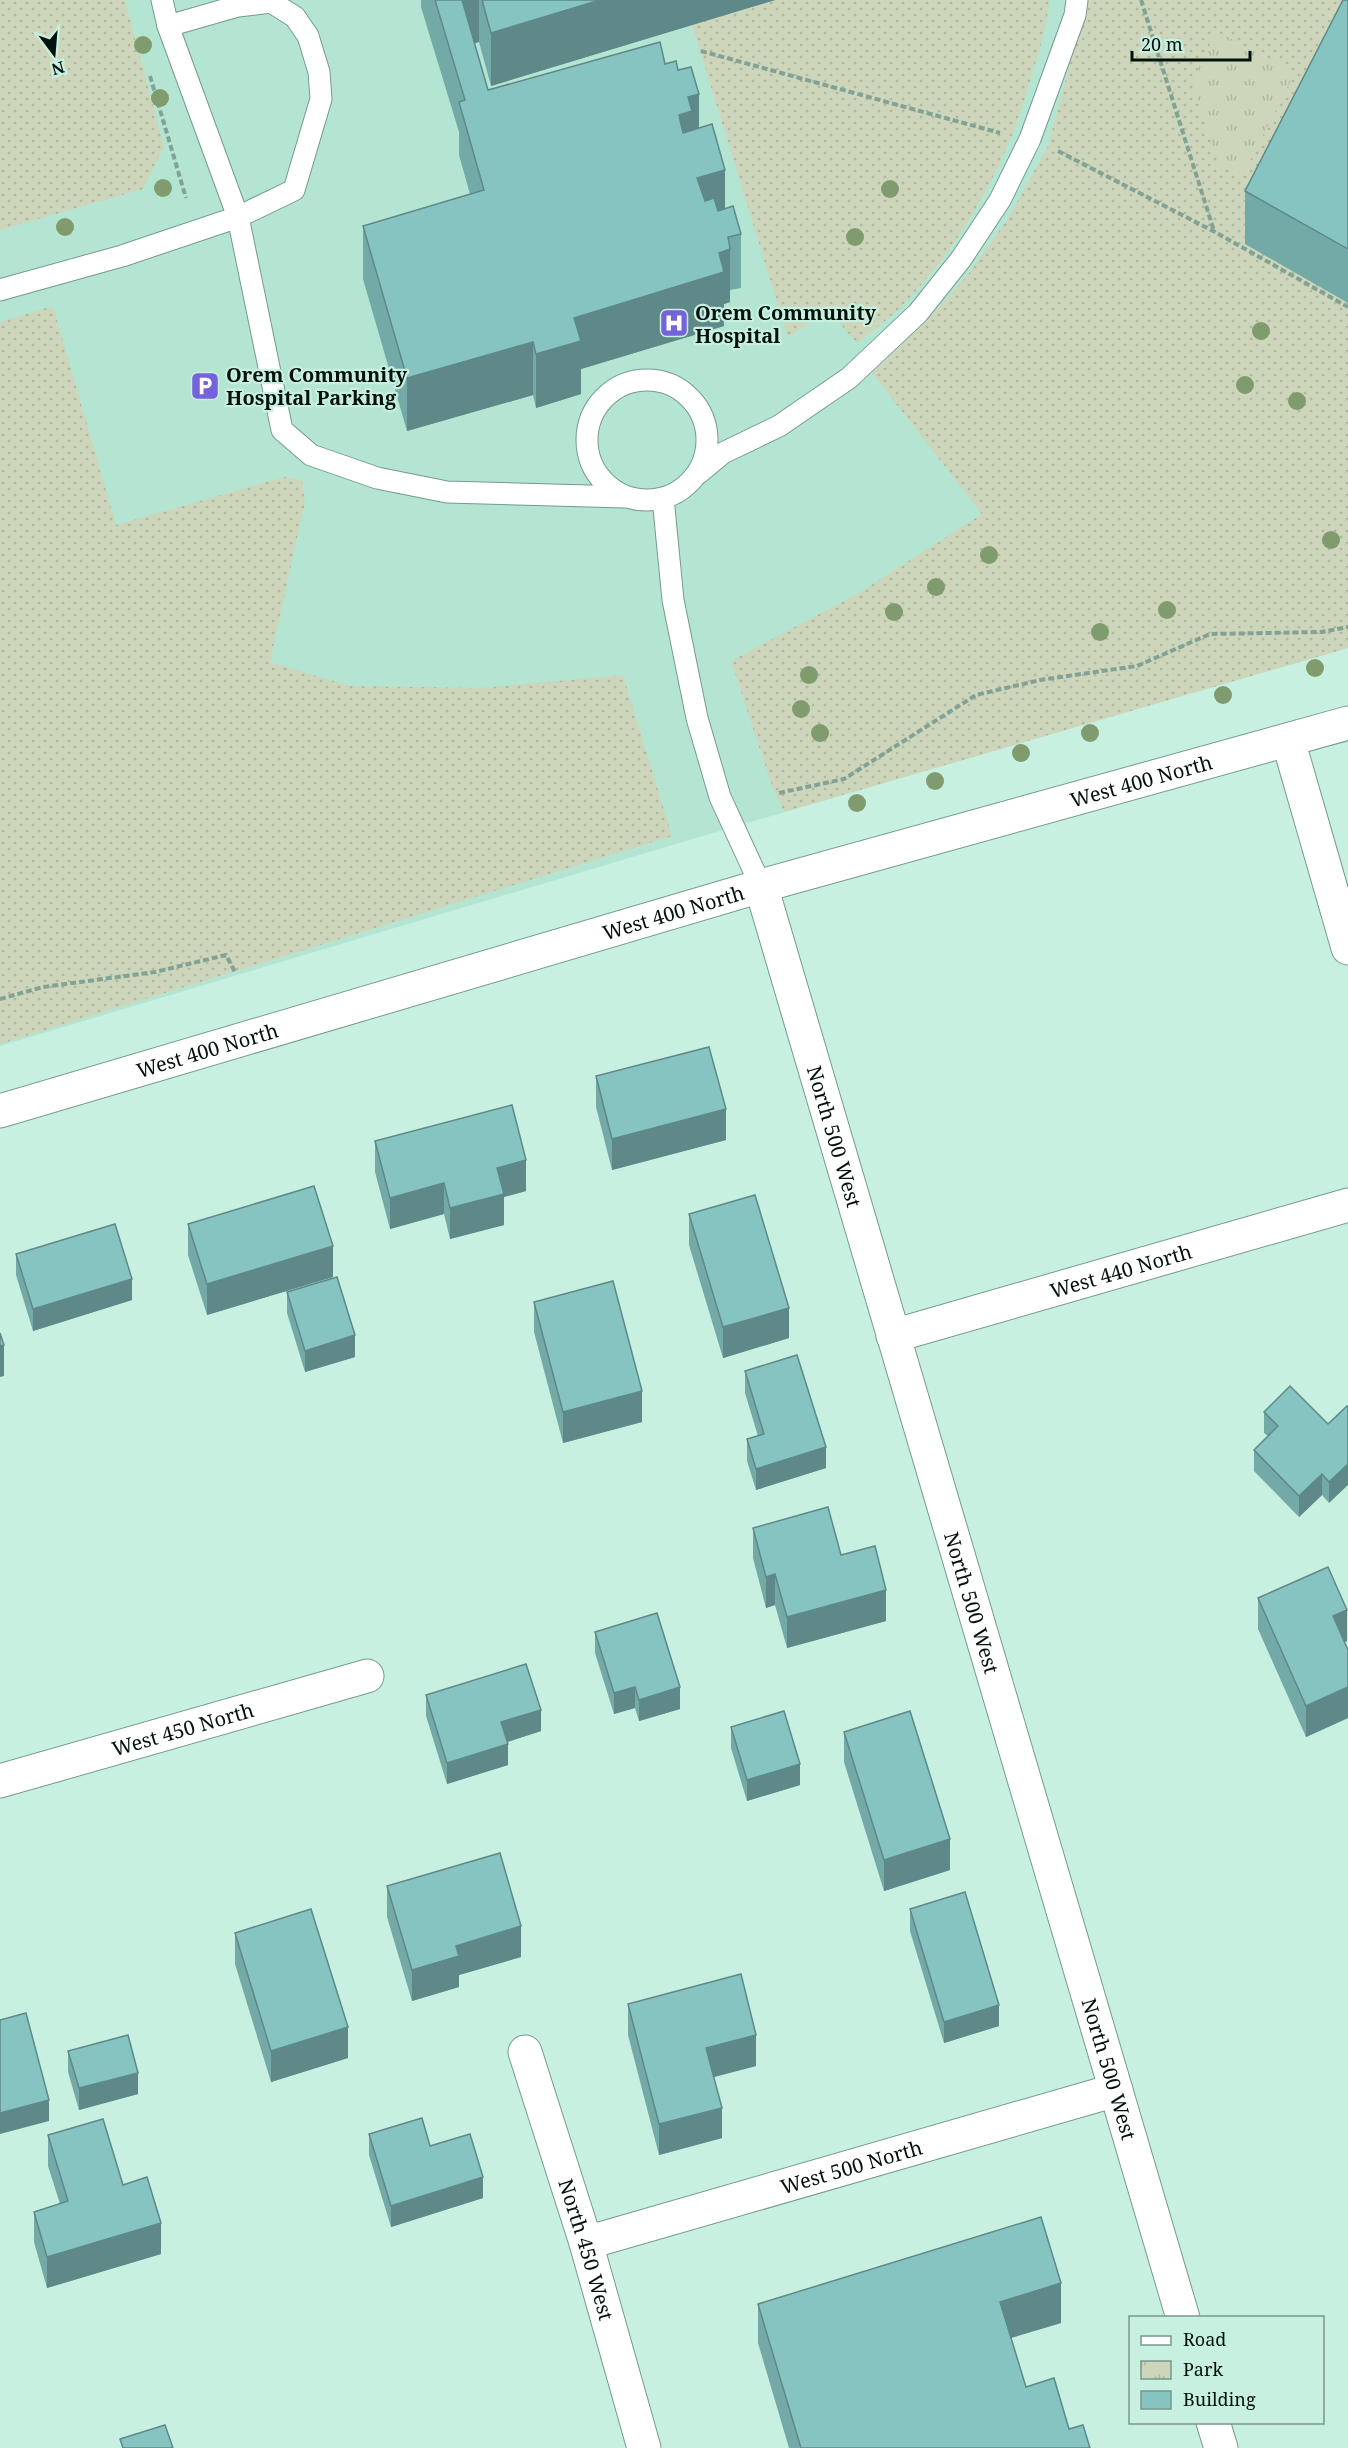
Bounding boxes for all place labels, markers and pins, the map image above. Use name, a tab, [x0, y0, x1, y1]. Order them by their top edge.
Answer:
place label: Orem Community Hospital	[695, 299, 876, 349]
hospital icon: Orem Community Hospital	[658, 307, 690, 339]
place label: Orem Community Hospital Parking	[226, 361, 407, 411]
parking icon: Orem Community Hospital Parking	[189, 370, 221, 402]

